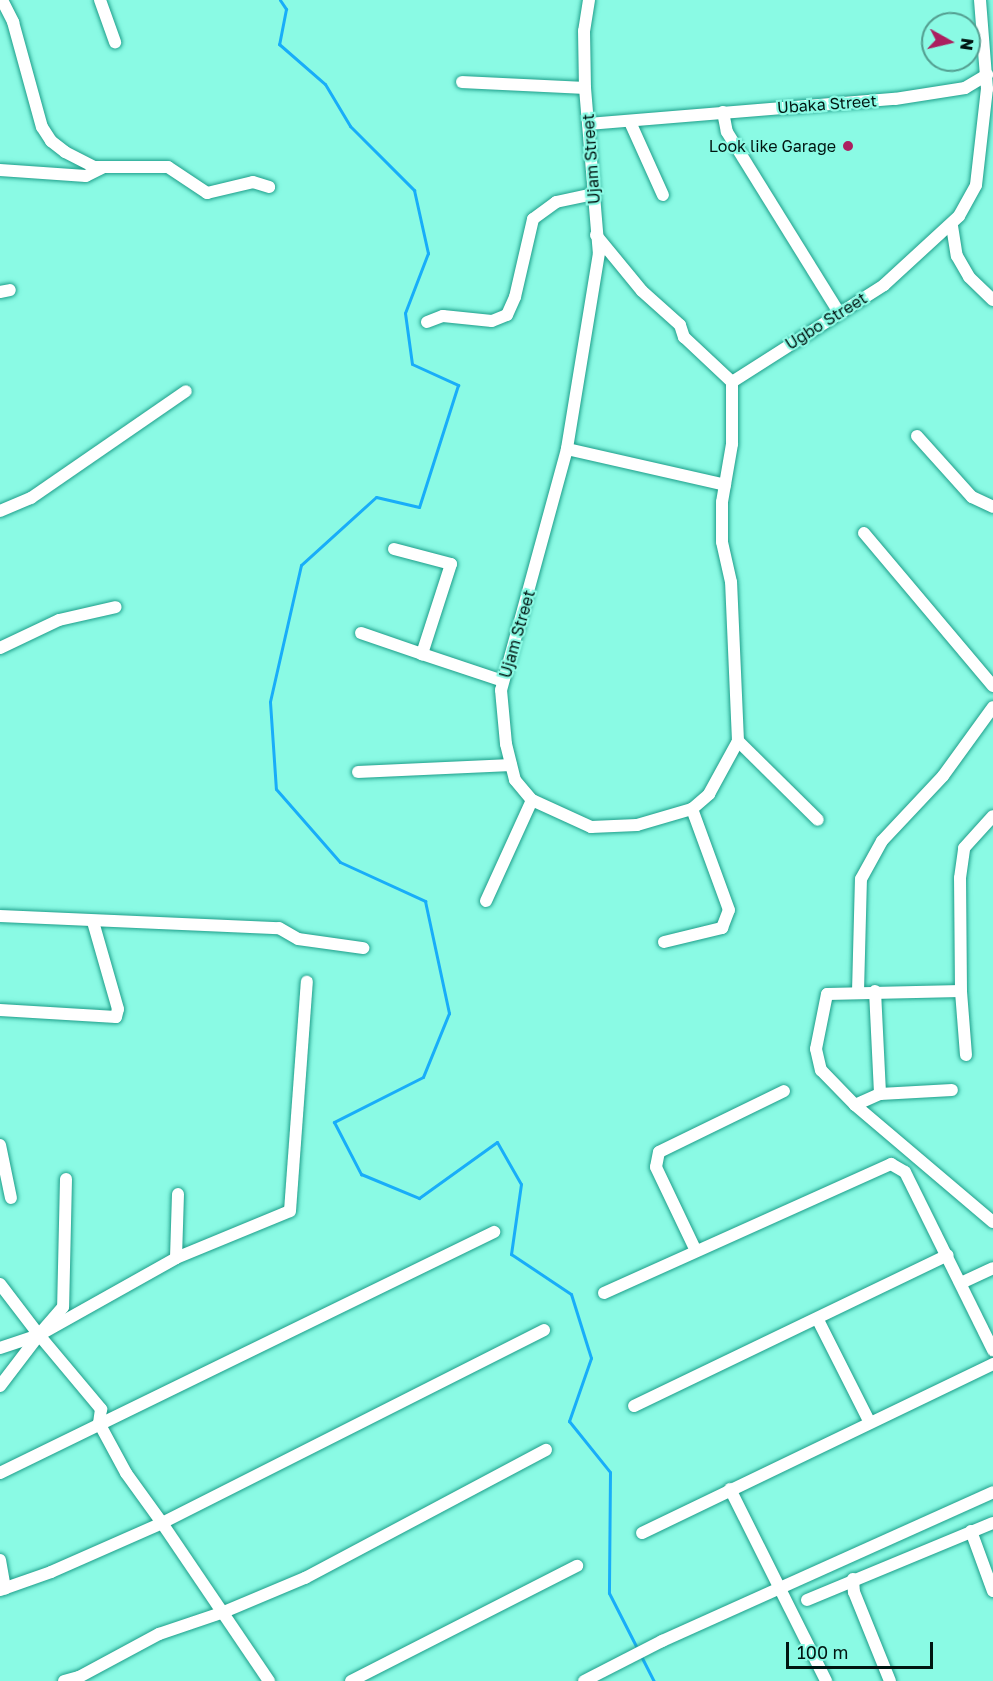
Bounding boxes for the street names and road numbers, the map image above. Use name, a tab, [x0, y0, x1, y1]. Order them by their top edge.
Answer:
street label: Ubaka Street	[777, 91, 877, 117]
street label: Ujam Street	[578, 113, 604, 205]
street label: Ugbo Street	[782, 288, 870, 354]
street label: Ujam Street	[495, 588, 539, 680]

